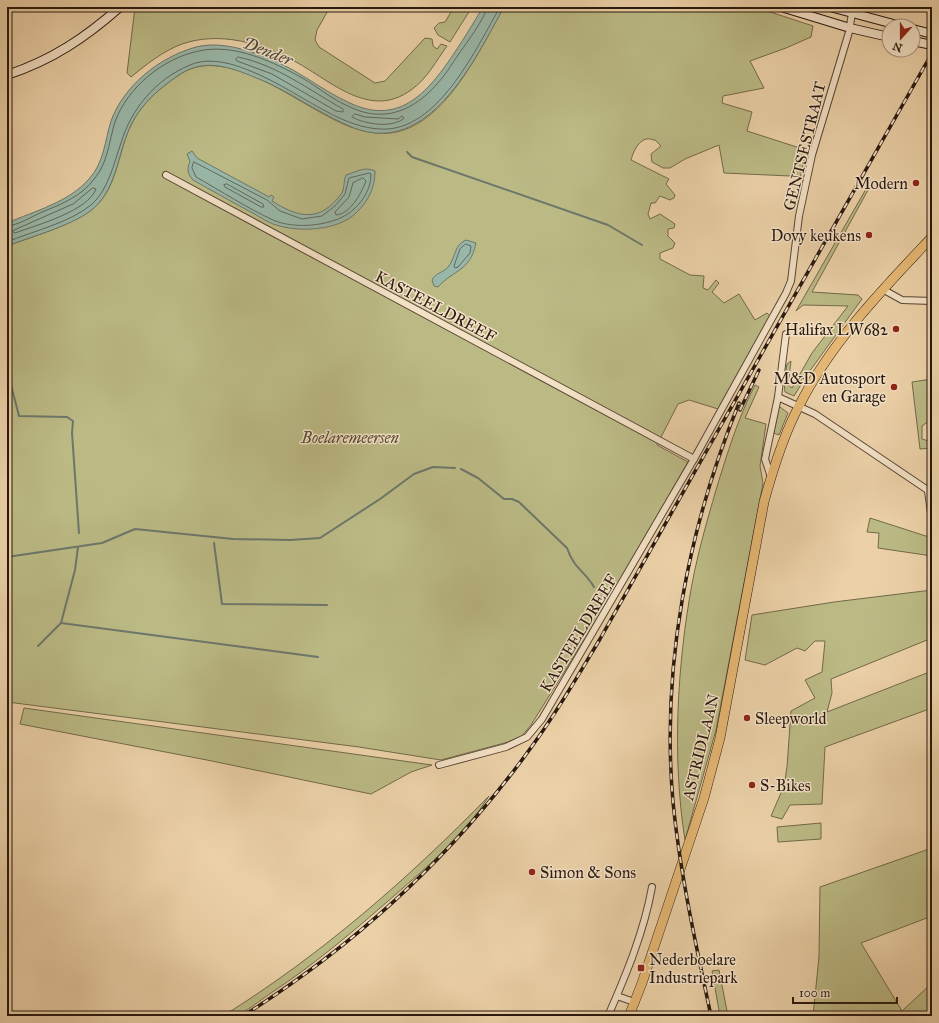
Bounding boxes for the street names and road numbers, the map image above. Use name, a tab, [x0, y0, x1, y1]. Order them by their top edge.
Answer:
street label: GENTSESTRAAT	[779, 80, 830, 212]
street label: KASTEELDREEF	[372, 267, 500, 347]
street label: KASTEELDREEF	[536, 570, 621, 696]
street label: ASTRIDLAAN	[678, 692, 723, 803]

